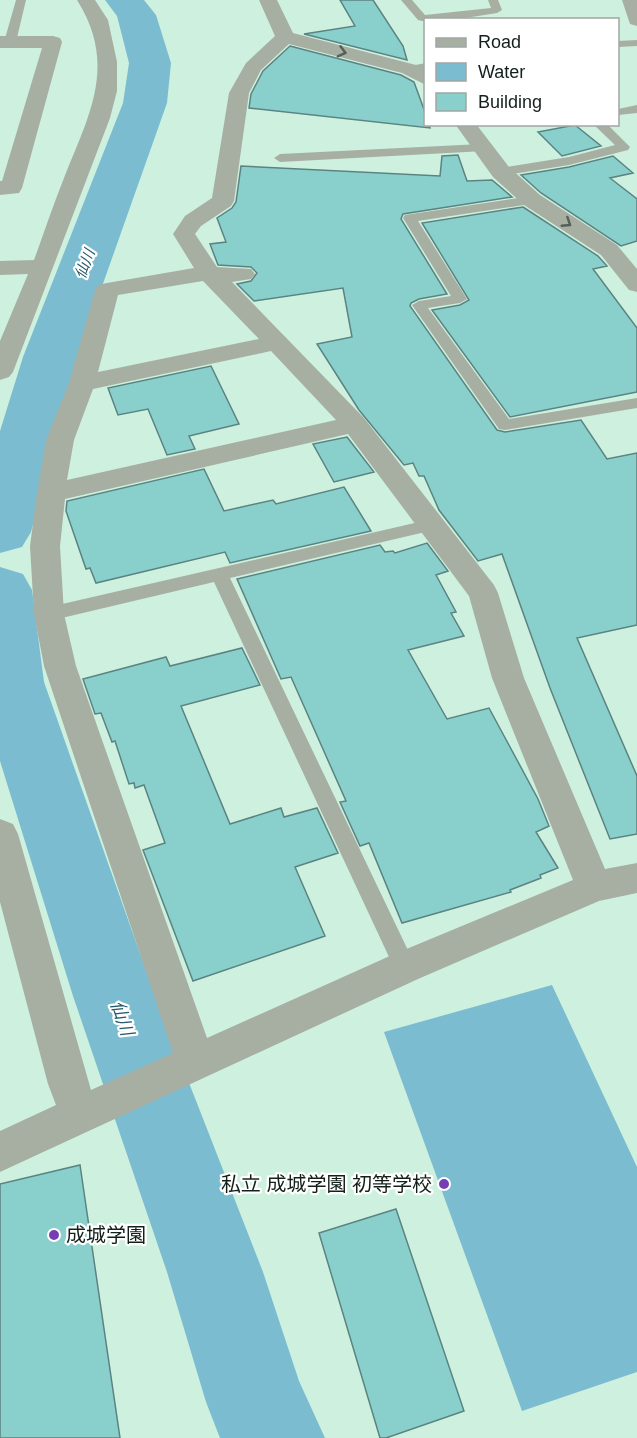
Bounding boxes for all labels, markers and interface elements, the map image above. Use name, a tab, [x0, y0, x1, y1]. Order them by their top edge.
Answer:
legend	[424, 18, 619, 126]
text: Road	[478, 32, 521, 52]
one-way arrow	[337, 44, 347, 57]
text: Water	[478, 62, 525, 82]
text: Building	[478, 92, 542, 112]
one-way arrow	[560, 215, 571, 226]
water label: 仙川	[71, 245, 98, 281]
water label: 仙川	[106, 998, 138, 1040]
place label: 私立 成城学園 初等学校	[221, 1173, 432, 1195]
marker: 私立 成城学園 初等学校	[437, 1177, 451, 1191]
place label: 成城学園	[66, 1224, 146, 1246]
marker: 成城学園	[47, 1228, 61, 1242]

